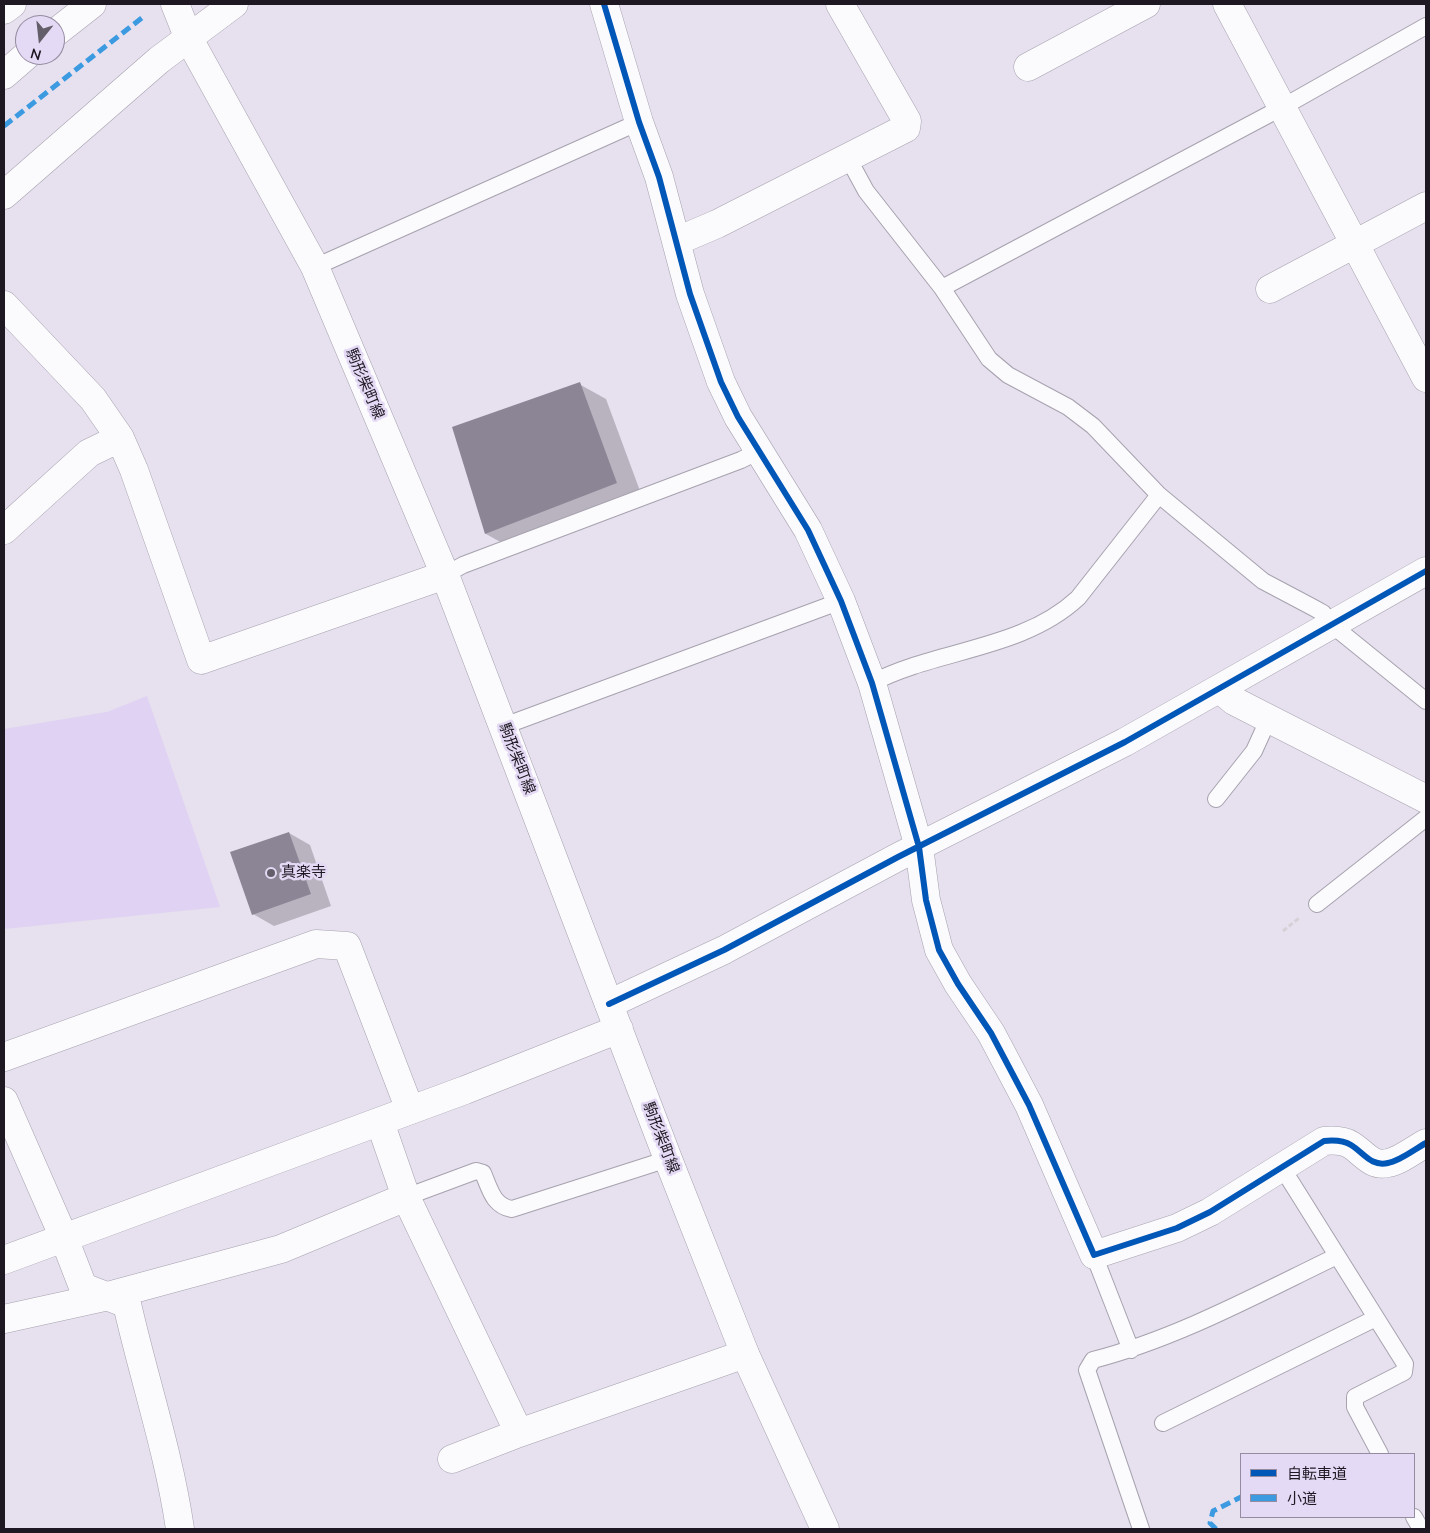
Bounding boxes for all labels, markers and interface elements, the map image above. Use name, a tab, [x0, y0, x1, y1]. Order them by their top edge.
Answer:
north arrow	[15, 15, 65, 65]
text: N	[28, 43, 44, 65]
street label: 駒形柴町線	[341, 346, 387, 422]
street label: 駒形柴町線	[494, 721, 538, 797]
place label: 真楽寺	[281, 864, 326, 882]
marker: 真楽寺	[265, 867, 277, 879]
street label: 駒形柴町線	[638, 1100, 682, 1176]
legend	[1240, 1453, 1415, 1518]
text: 自転車道	[1287, 1464, 1347, 1484]
text: 小道	[1287, 1489, 1317, 1509]

